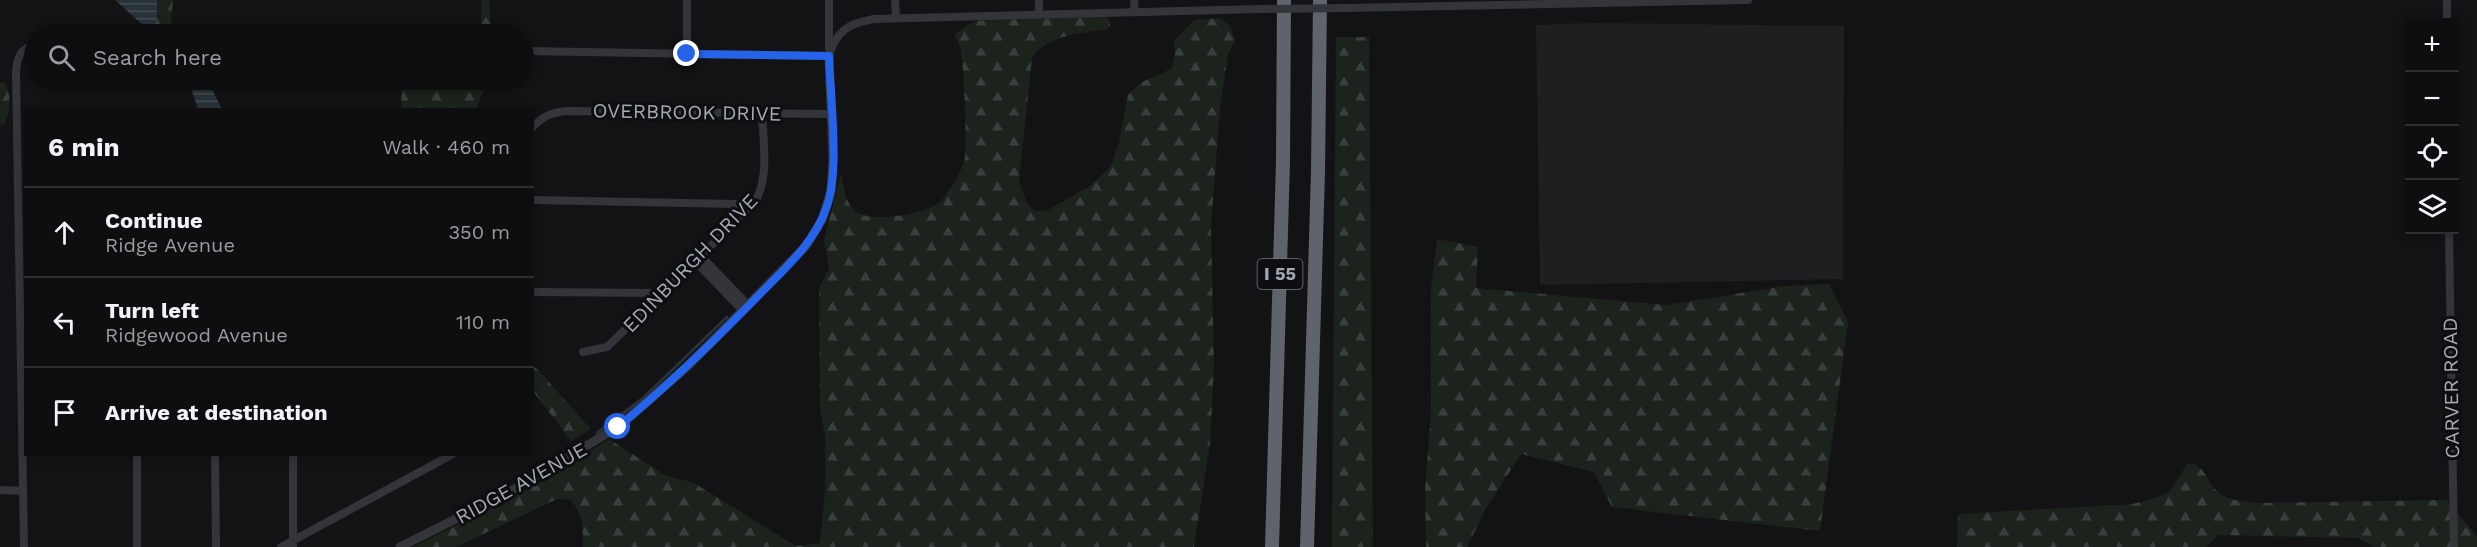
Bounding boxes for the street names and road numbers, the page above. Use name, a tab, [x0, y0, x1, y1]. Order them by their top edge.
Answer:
street label: OVERBROOK DRIVE	[592, 98, 782, 126]
street label: EDINBURGH DRIVE	[618, 189, 762, 337]
road number: I 55	[1258, 259, 1302, 289]
street label: CARVER ROAD	[2438, 317, 2464, 459]
street label: RIDGE AVENUE	[451, 437, 591, 529]

